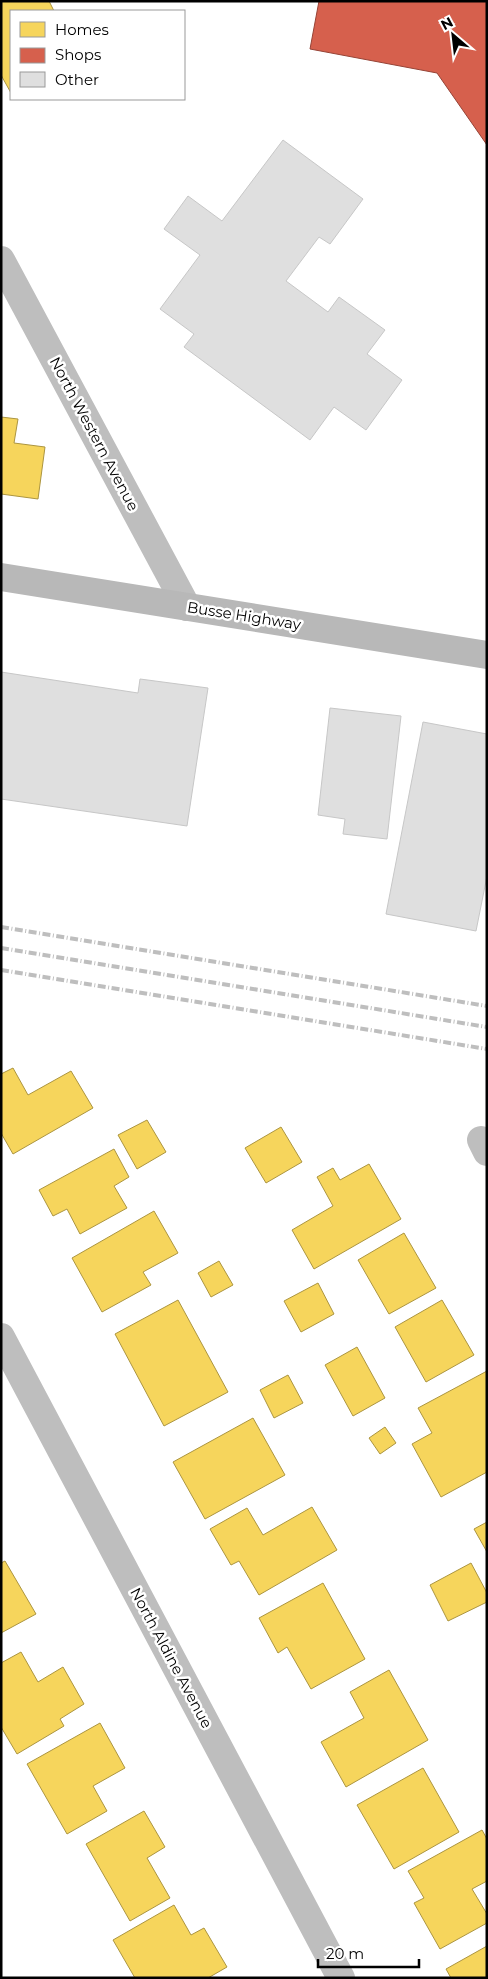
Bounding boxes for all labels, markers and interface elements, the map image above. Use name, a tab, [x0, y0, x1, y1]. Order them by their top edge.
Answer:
legend	[10, 10, 185, 100]
north arrow	[428, 10, 478, 60]
text: N	[438, 13, 456, 34]
text: Homes	[55, 20, 109, 39]
text: Shops	[55, 45, 101, 64]
text: Other	[55, 70, 99, 89]
street label: North Western Avenue	[46, 354, 143, 514]
street label: Busse Highway	[186, 597, 303, 634]
street label: North Aldine Avenue	[126, 1584, 217, 1731]
scale bar	[318, 1936, 419, 1968]
text: 20 m	[326, 1944, 364, 1963]

